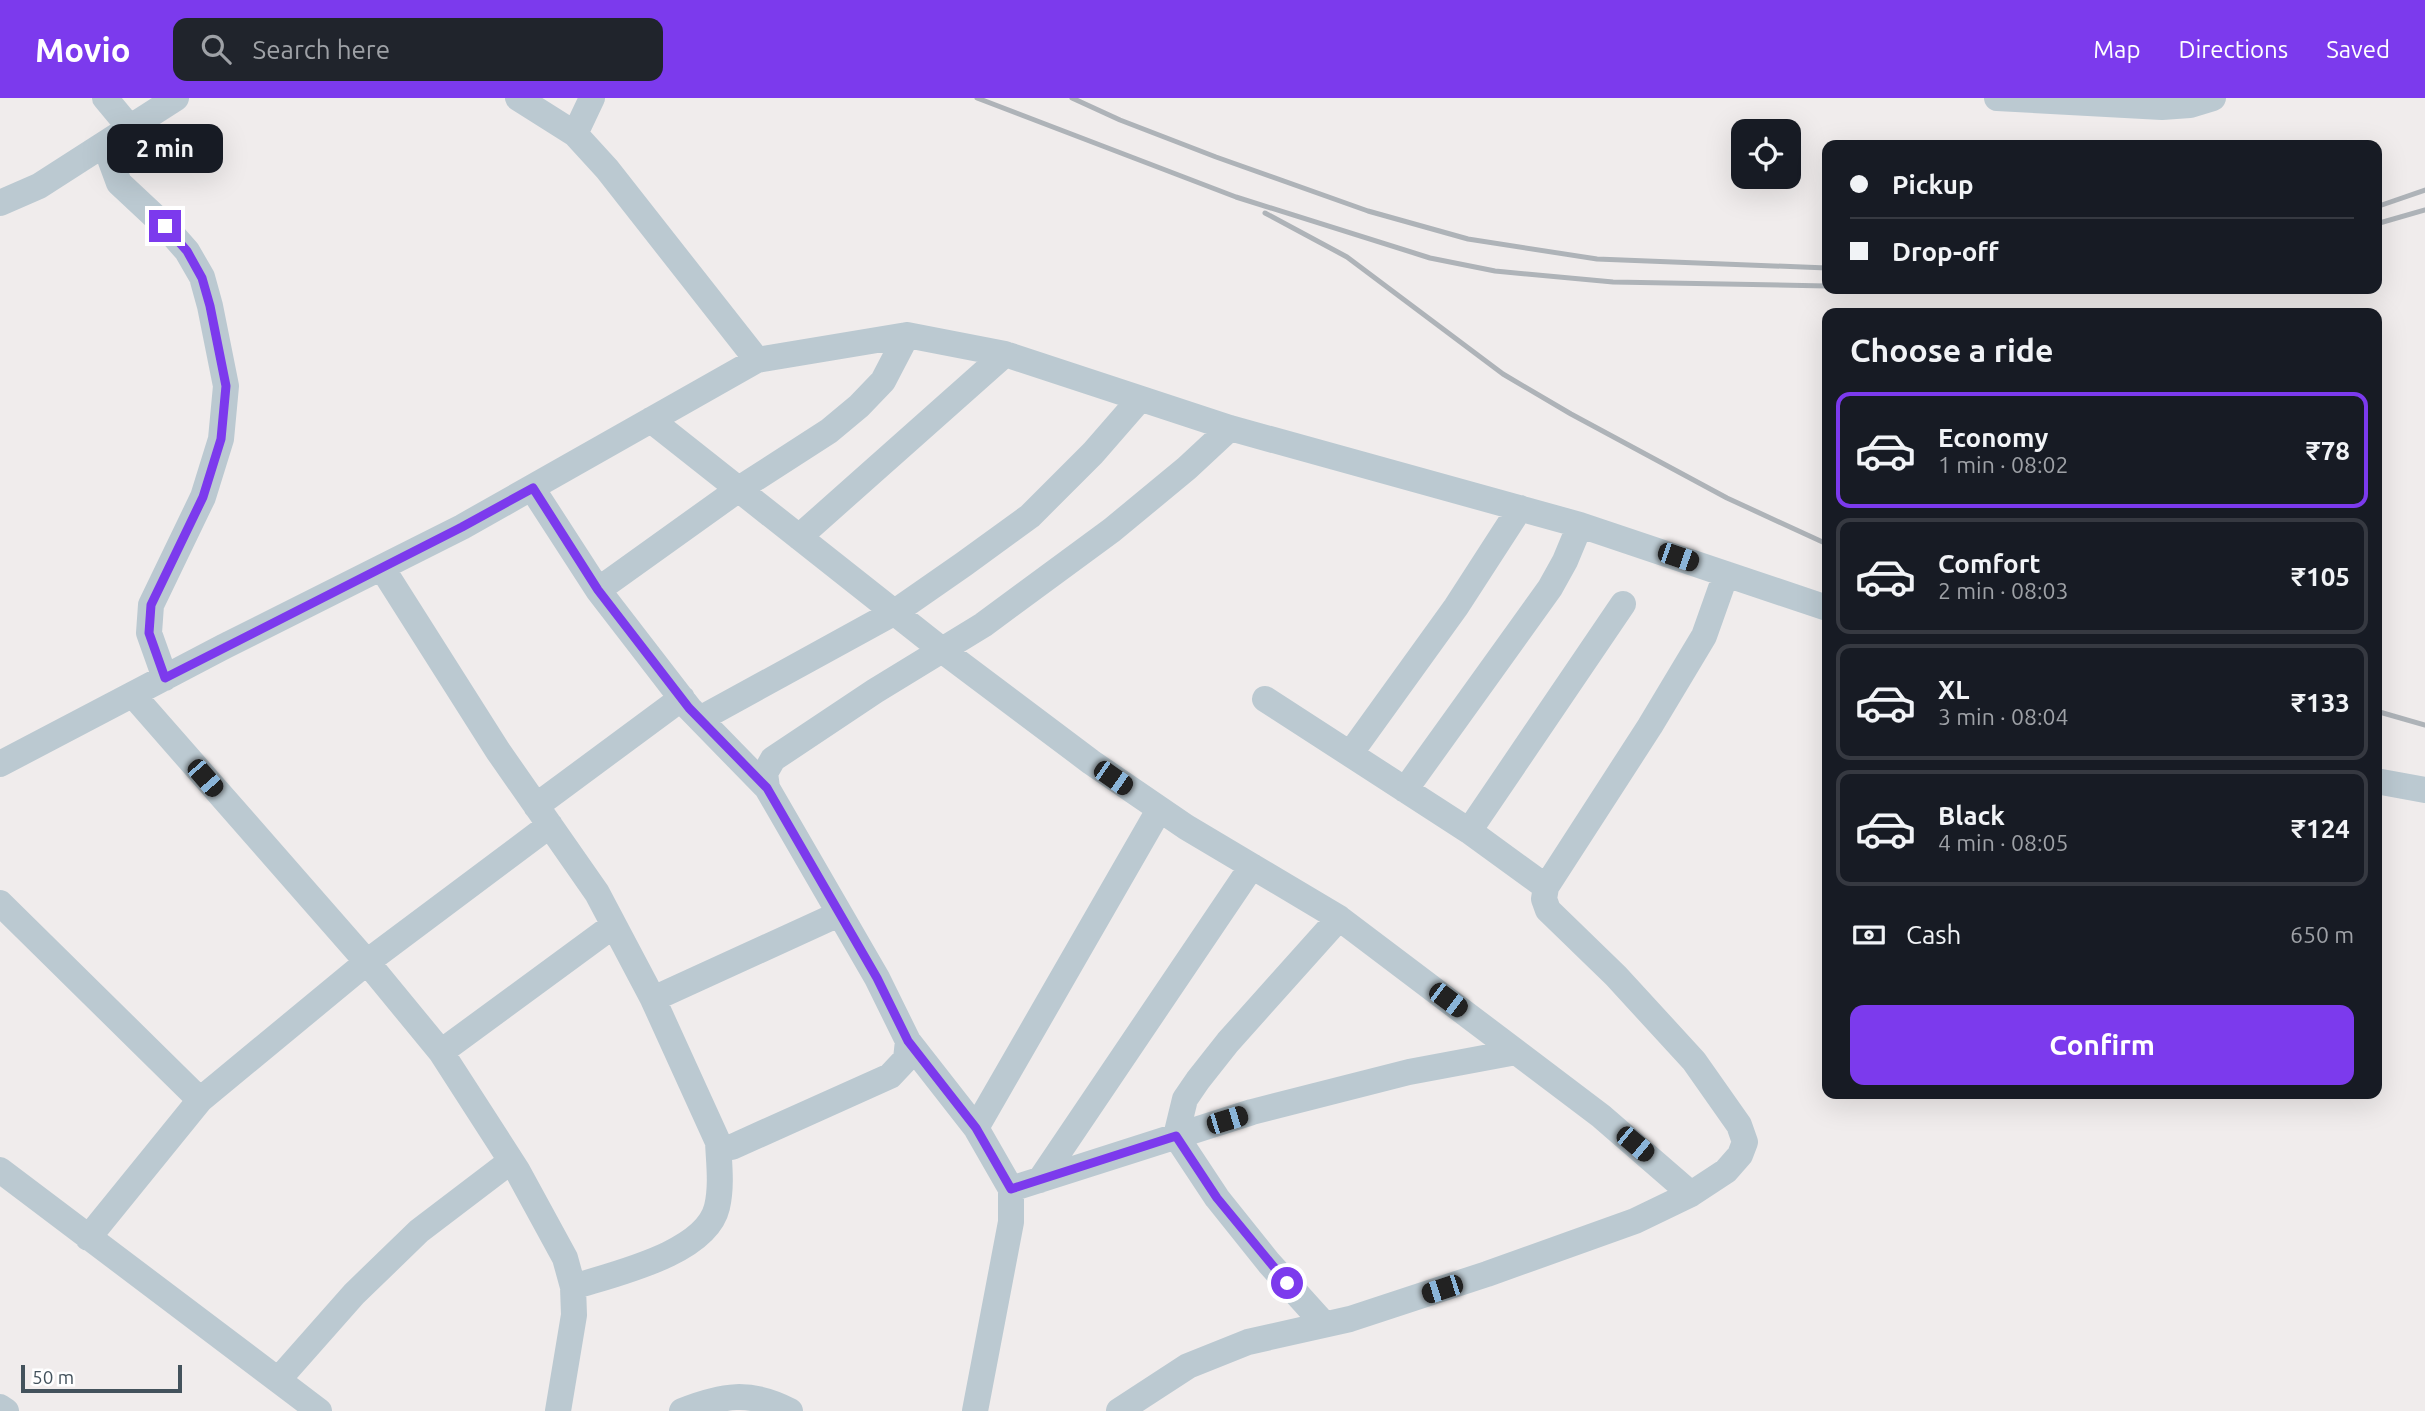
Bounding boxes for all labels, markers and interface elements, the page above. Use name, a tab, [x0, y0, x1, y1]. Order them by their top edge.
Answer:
search box	[173, 18, 663, 81]
icon: search	[197, 30, 235, 68]
text: Movio	[35, 31, 131, 68]
text: Search here	[253, 35, 390, 64]
text: Map	[2093, 36, 2140, 63]
text: Directions	[2178, 36, 2288, 63]
text: Saved	[2326, 36, 2390, 63]
map controls	[1731, 119, 1801, 189]
button: locate	[1731, 119, 1801, 189]
callout: 2 min	[107, 124, 223, 174]
text: 2 min	[136, 136, 194, 161]
text: Pickup	[1892, 170, 1974, 199]
route end	[149, 210, 181, 242]
text: Drop-off	[1892, 237, 1999, 266]
text: Choose a ride	[1850, 332, 2053, 368]
icon: car	[1854, 419, 1917, 482]
text: Economy	[1938, 423, 2048, 452]
text: ₹78	[2306, 436, 2350, 465]
text: 1 min · 08:02	[1938, 452, 2069, 477]
car	[1655, 540, 1702, 574]
icon: car	[1854, 545, 1917, 608]
text: Comfort	[1938, 549, 2041, 578]
text: ₹105	[2291, 562, 2350, 591]
text: 2 min · 08:03	[1938, 578, 2069, 603]
icon: car	[1854, 671, 1917, 734]
text: XL	[1938, 675, 1969, 704]
text: ₹133	[2291, 688, 2350, 717]
text: 3 min · 08:04	[1938, 704, 2069, 729]
car	[184, 755, 227, 801]
car	[1090, 757, 1137, 799]
icon: car	[1854, 797, 1917, 860]
text: Black	[1938, 801, 2005, 830]
text: ₹124	[2291, 814, 2350, 843]
text: 4 min · 08:05	[1938, 830, 2069, 855]
icon: cash	[1850, 916, 1888, 954]
text: Cash	[1906, 920, 1961, 949]
text: 650 m	[2290, 922, 2354, 947]
car	[1425, 979, 1472, 1021]
button: Confirm	[1850, 1005, 2354, 1085]
car	[1204, 1104, 1251, 1136]
car	[1613, 1122, 1658, 1166]
route start	[1271, 1267, 1303, 1299]
car	[1419, 1273, 1466, 1305]
scale bar	[21, 1362, 182, 1394]
text: 50 m	[32, 1366, 74, 1388]

